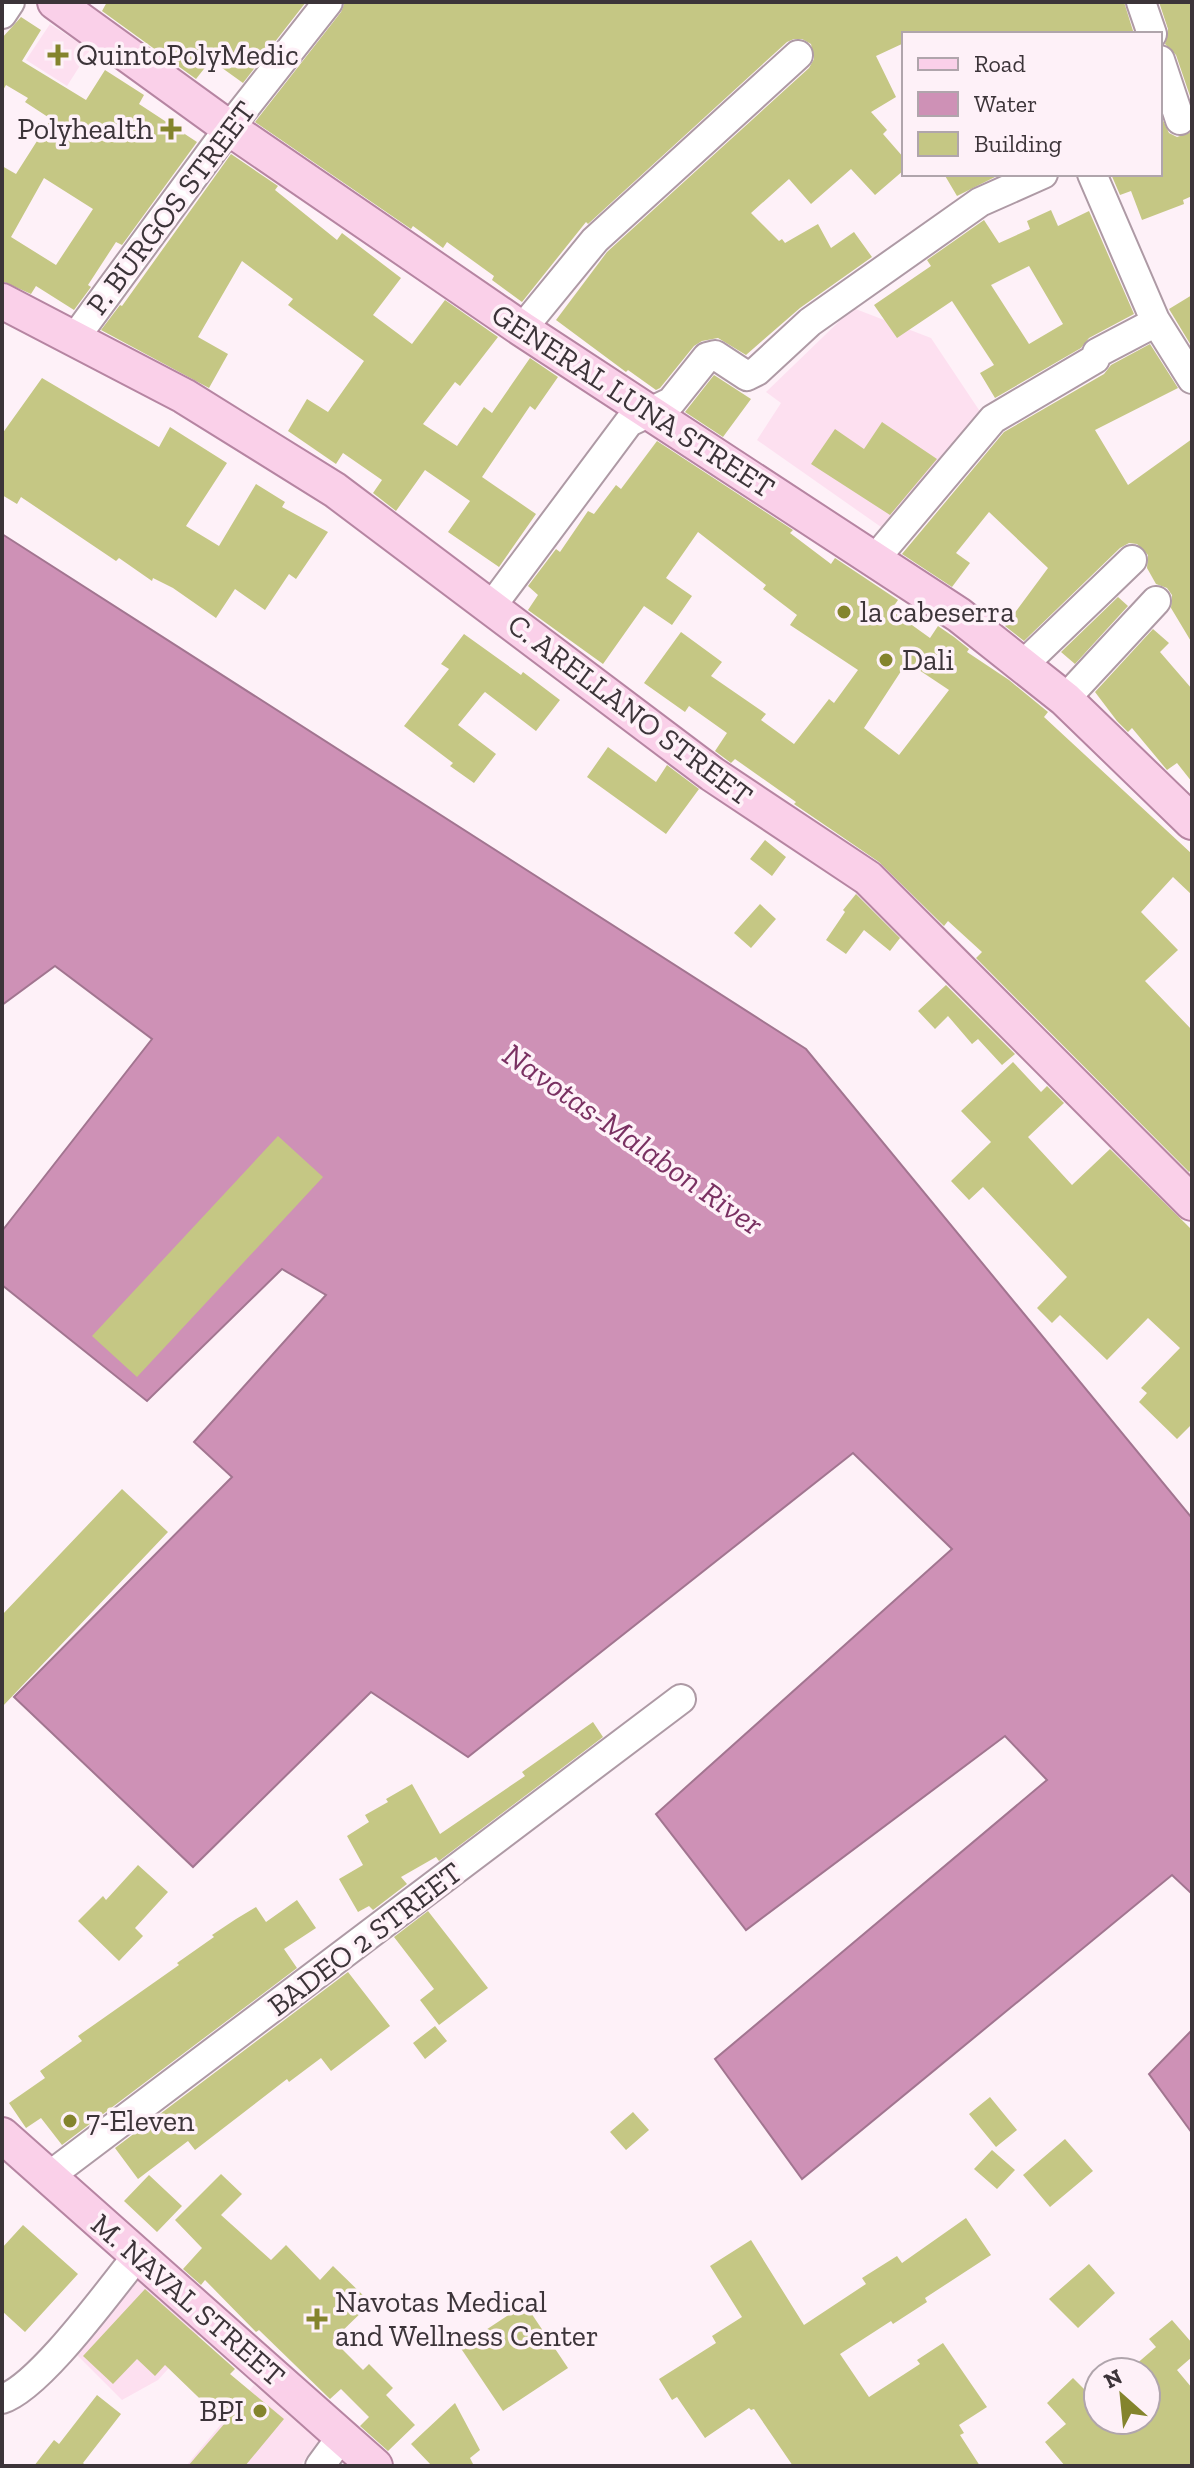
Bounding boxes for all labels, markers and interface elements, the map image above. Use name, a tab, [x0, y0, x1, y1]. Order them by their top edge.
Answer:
legend	[902, 32, 1162, 176]
place label: QuintoPolyMedic	[76, 37, 299, 73]
marker: QuintoPolyMedic	[47, 44, 69, 66]
text: Road	[974, 49, 1026, 78]
text: Water	[974, 89, 1037, 118]
street label: P. BURGOS STREET	[79, 94, 263, 322]
place label: Polyhealth	[17, 111, 153, 147]
marker: Polyhealth	[160, 118, 182, 140]
text: Building	[974, 129, 1062, 158]
street label: GENERAL LUNA STREET	[485, 296, 781, 506]
place label: la cabeserra	[860, 594, 1015, 630]
marker: la cabeserra	[835, 603, 853, 621]
street label: C. ARELLANO STREET	[501, 606, 759, 814]
place label: Dali	[902, 642, 954, 678]
marker: Dali	[877, 651, 895, 669]
water label: Navotas-Malabon River	[496, 1035, 771, 1244]
street label: BADEO 2 STREET	[261, 1854, 469, 2024]
place label: 7-Eleven	[86, 2103, 194, 2139]
marker: 7-Eleven	[61, 2112, 79, 2130]
street label: M. NAVAL STREET	[84, 2206, 292, 2394]
place label: Navotas Medical and Wellness Center	[335, 2284, 599, 2354]
marker: Navotas Medical and Wellness Center	[306, 2308, 328, 2330]
north arrow	[1082, 2356, 1162, 2436]
text: N	[1100, 2363, 1127, 2394]
place label: BPI	[199, 2393, 244, 2429]
marker: BPI	[251, 2402, 269, 2420]

